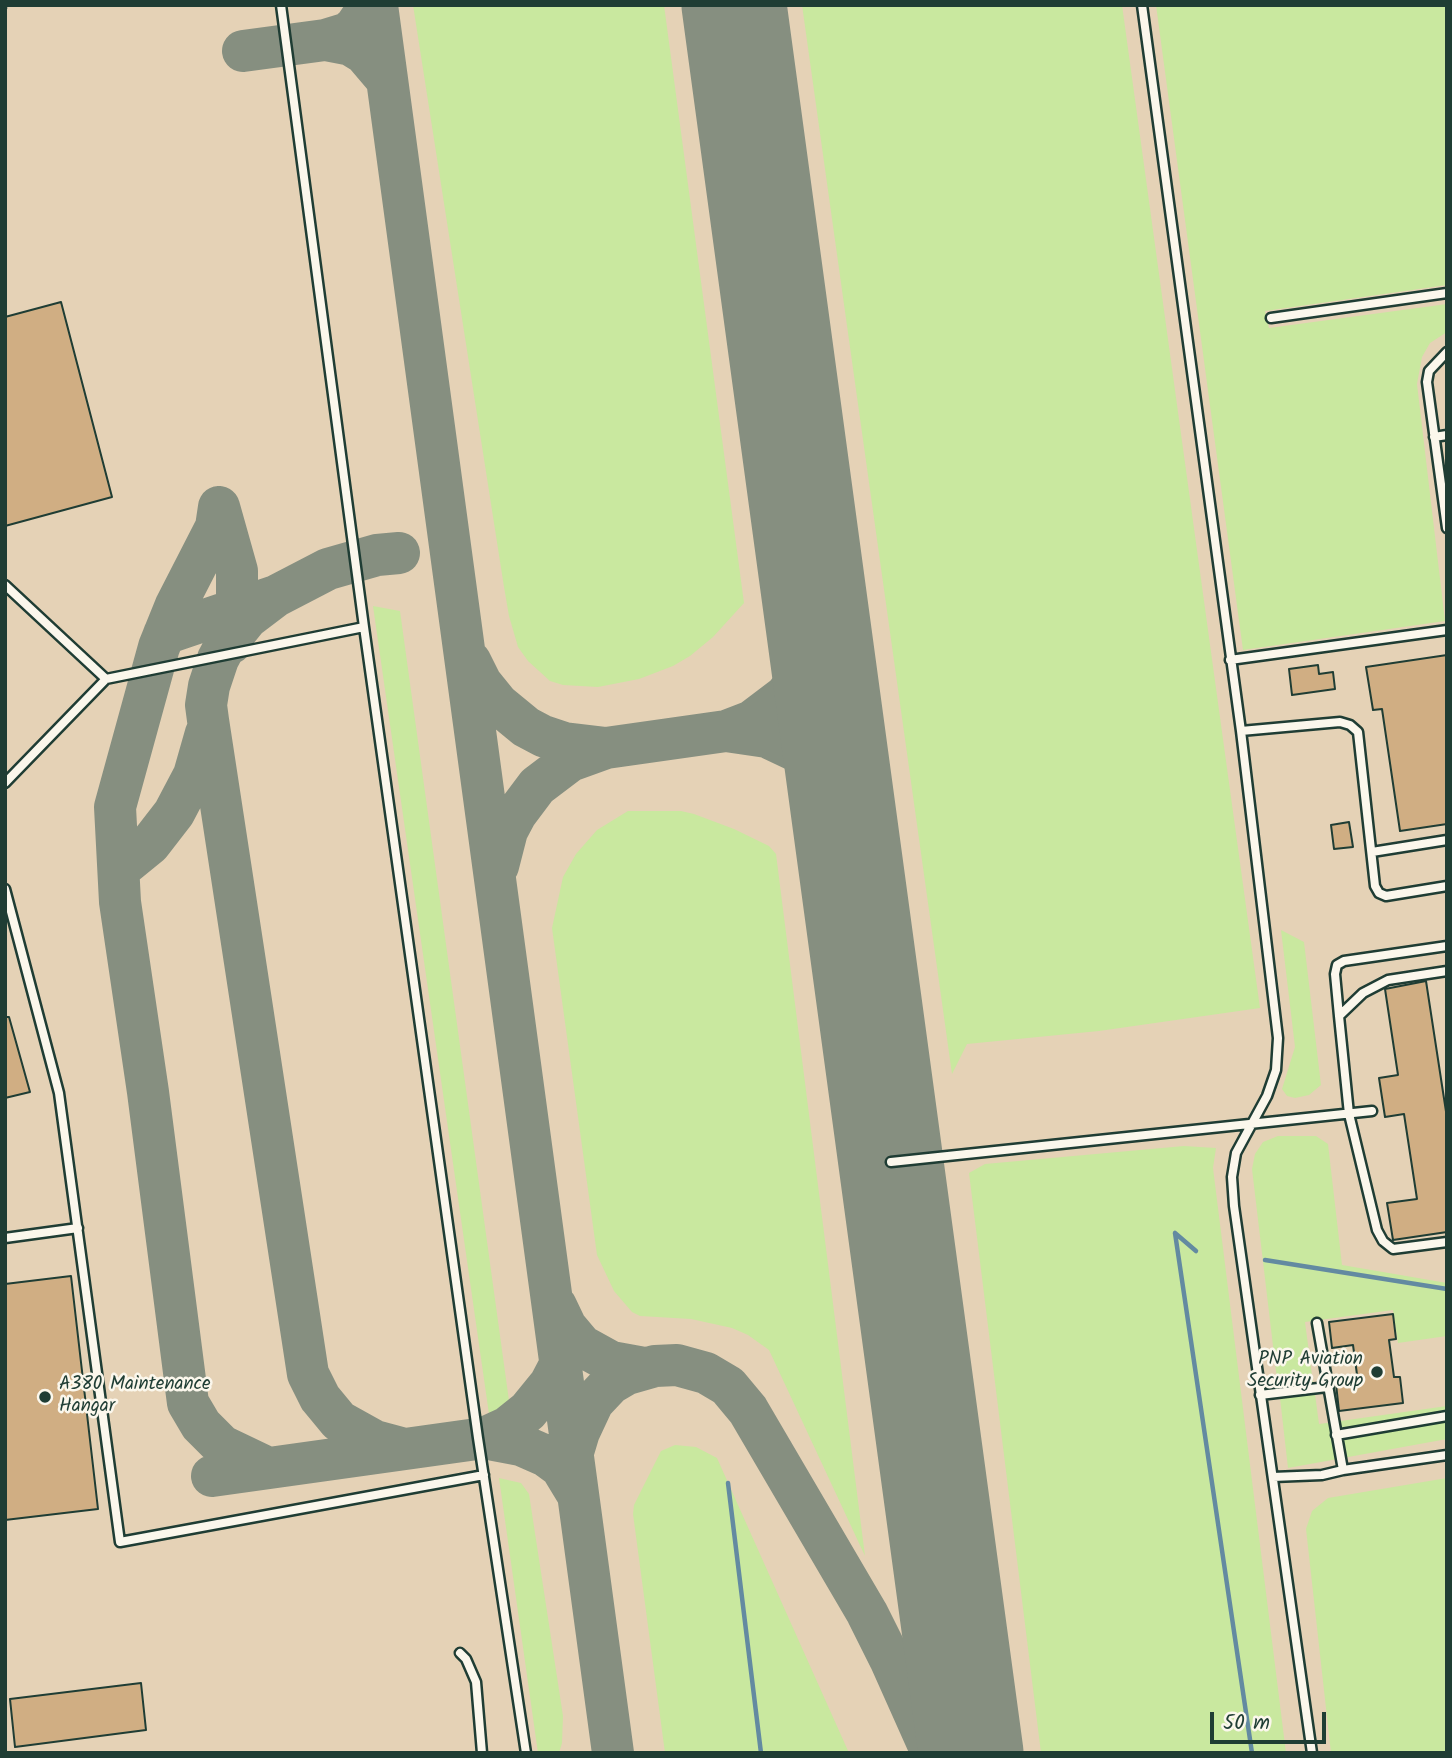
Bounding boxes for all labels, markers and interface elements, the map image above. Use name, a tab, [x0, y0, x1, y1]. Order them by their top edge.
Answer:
place label: PNP Aviation Security Group	[1247, 1350, 1363, 1394]
marker: PNP Aviation Security Group	[1369, 1364, 1385, 1380]
place label: A380 Maintenance Hangar	[59, 1375, 211, 1419]
marker: A380 Maintenance Hangar	[37, 1389, 53, 1405]
scale bar	[1214, 1698, 1330, 1742]
text: 50 m	[1223, 1707, 1270, 1740]

